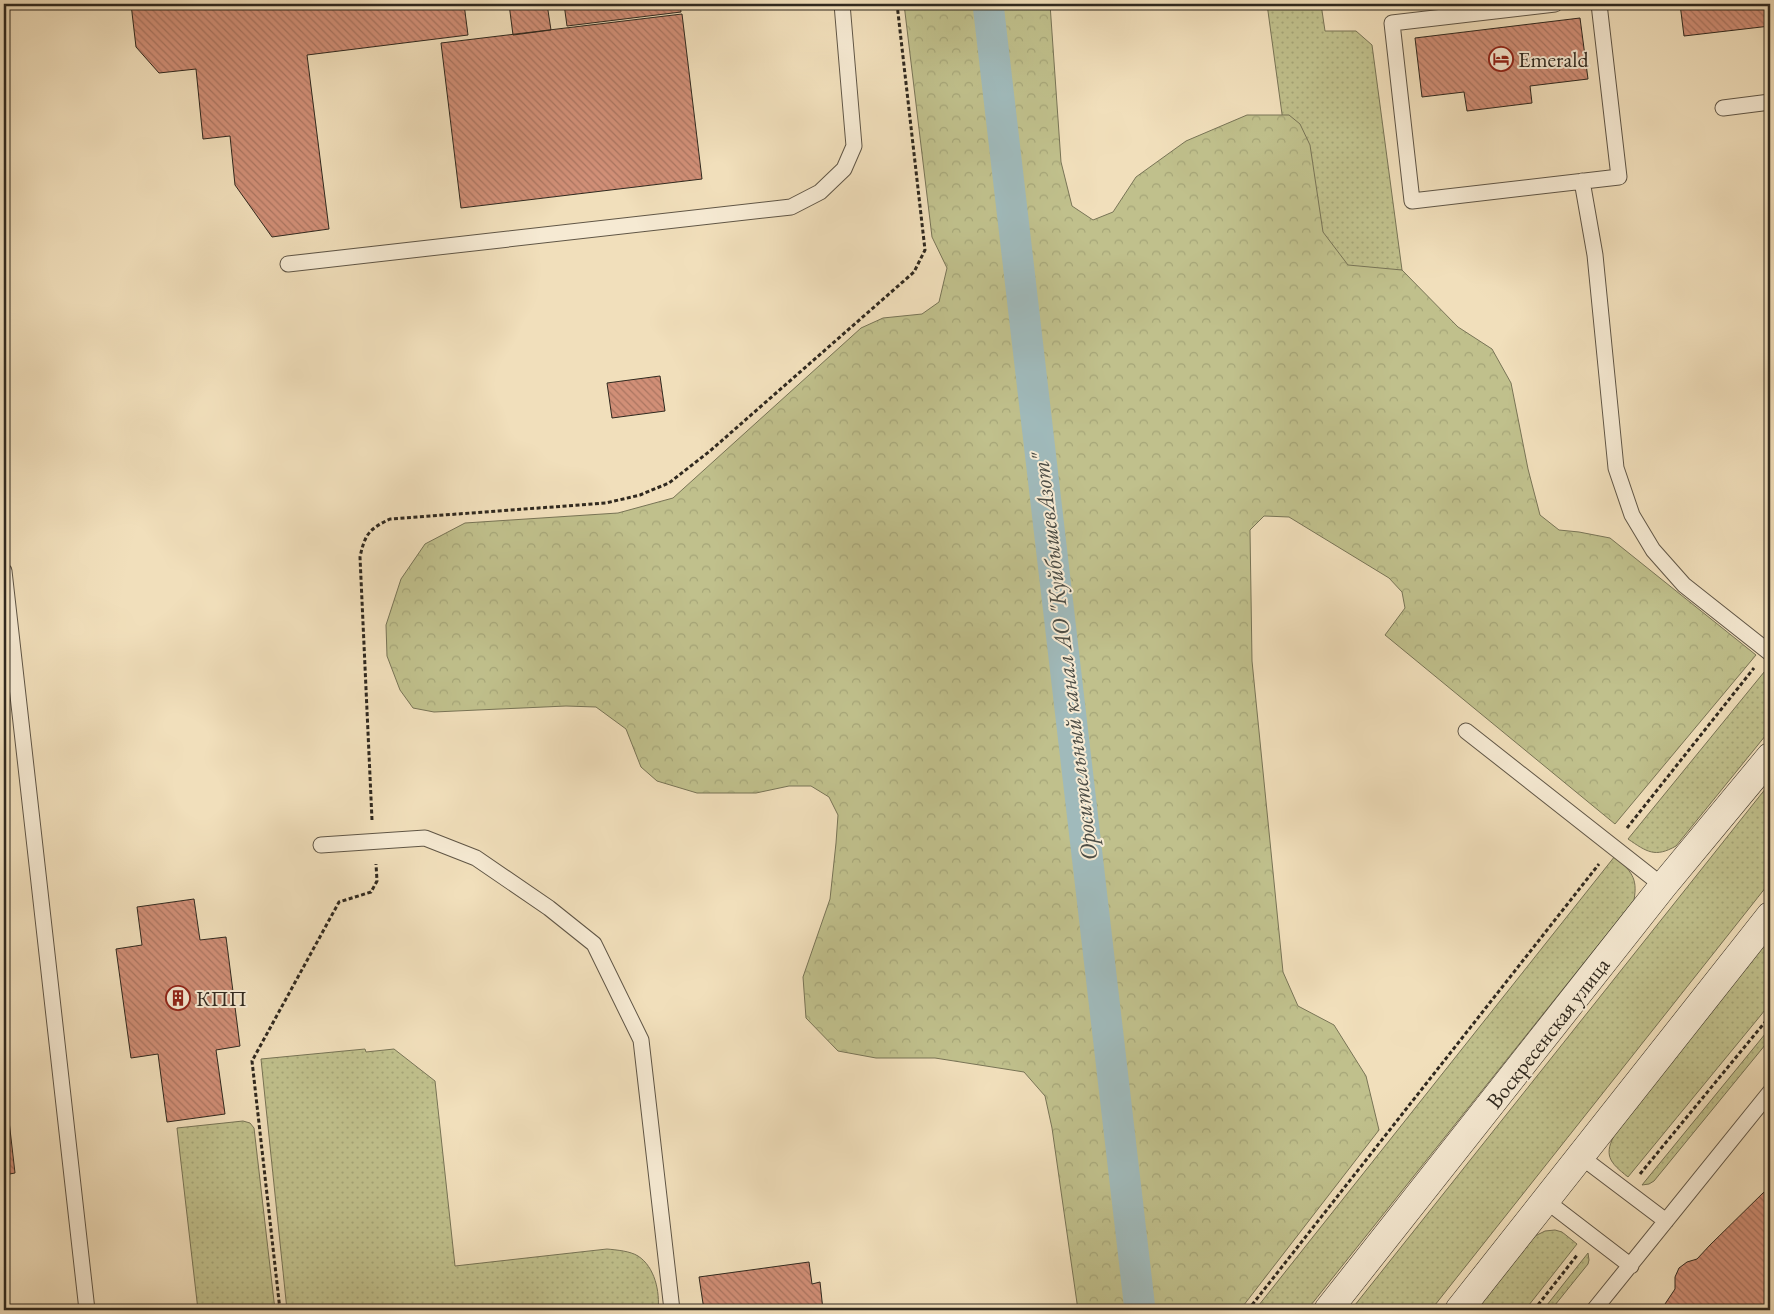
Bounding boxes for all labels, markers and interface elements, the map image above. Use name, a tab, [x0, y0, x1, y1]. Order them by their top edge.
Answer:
place label: Emerald	[1518, 45, 1590, 74]
hotel icon: Emerald	[1488, 46, 1514, 72]
water label: Оросительный канал АО "КуйбышевАзот"	[1023, 450, 1104, 862]
street label: Воскресенская улица	[1480, 951, 1616, 1115]
place label: КПП	[196, 984, 247, 1013]
building icon: КПП	[165, 985, 191, 1011]

